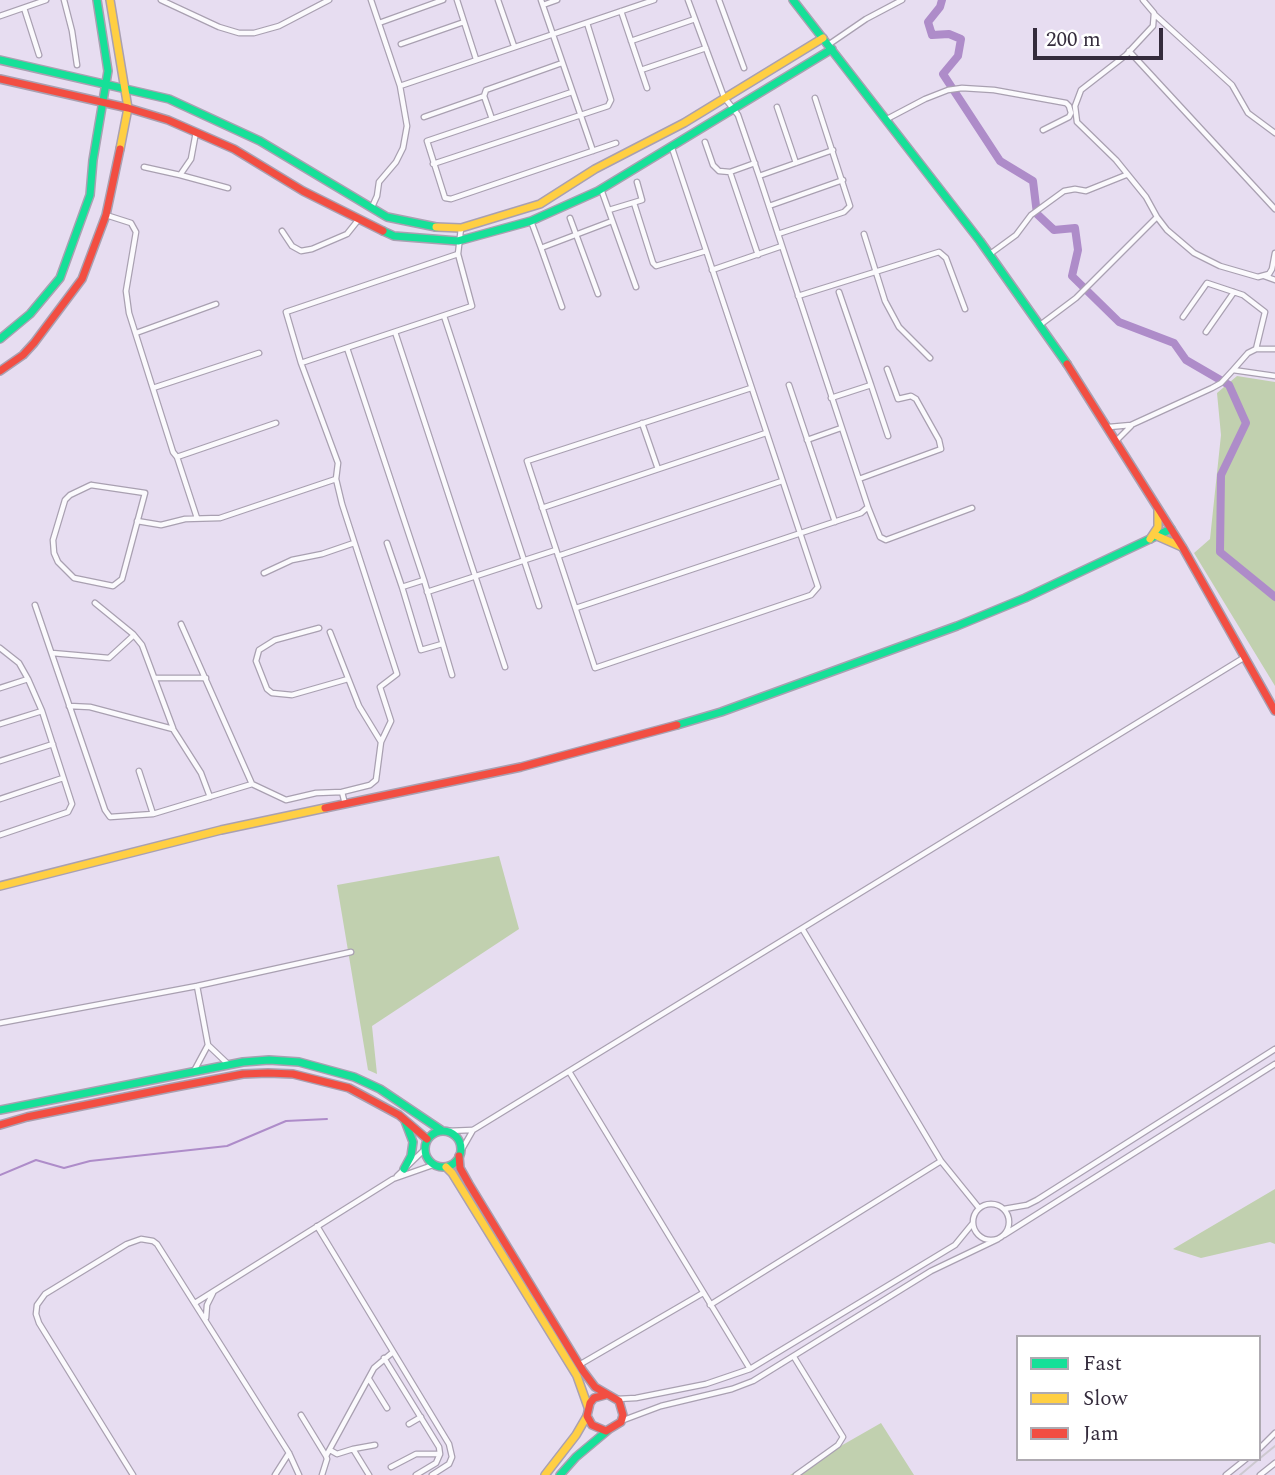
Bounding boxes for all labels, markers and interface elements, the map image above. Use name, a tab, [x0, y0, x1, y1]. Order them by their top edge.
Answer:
scale bar	[1037, 14, 1166, 58]
text: 200 m	[1046, 24, 1101, 56]
legend	[1016, 1335, 1261, 1461]
text: Fast	[1083, 1348, 1122, 1380]
text: Slow	[1083, 1383, 1127, 1415]
text: Jam	[1083, 1418, 1119, 1450]

